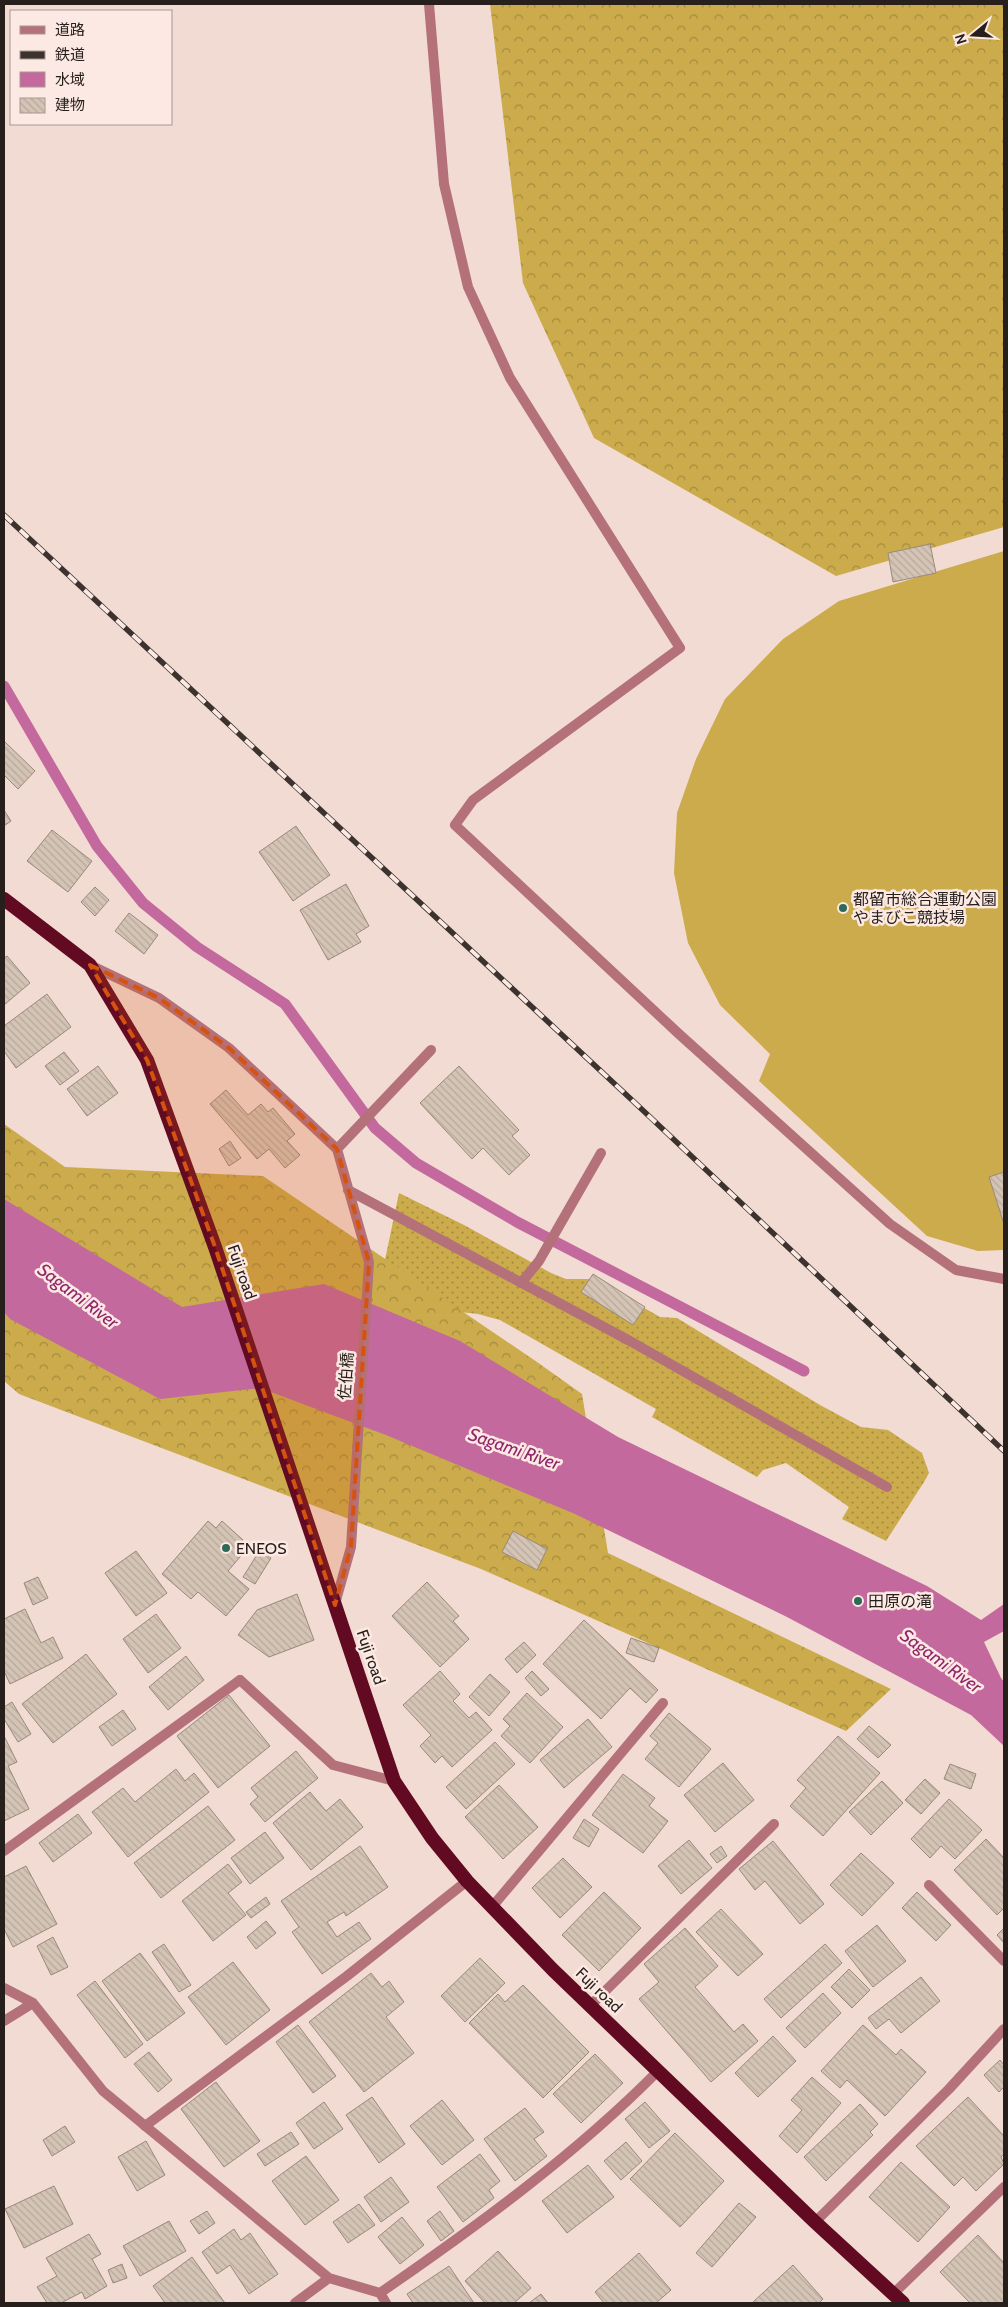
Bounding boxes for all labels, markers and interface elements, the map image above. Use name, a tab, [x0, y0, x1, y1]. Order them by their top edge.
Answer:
legend	[10, 10, 172, 125]
north arrow	[948, 10, 998, 60]
text: 道路	[55, 21, 85, 39]
text: N	[951, 32, 971, 47]
text: 鉄道	[55, 46, 85, 64]
text: 水域	[55, 71, 85, 89]
text: 建物	[55, 96, 85, 114]
place label: 都留市総合運動公園 やまびこ競技場	[853, 890, 997, 927]
marker: 都留市総合運動公園 やまびこ競技場	[837, 902, 849, 914]
street label: Fuji road	[224, 1242, 260, 1302]
water label: Sagami River	[34, 1259, 124, 1334]
street label: 佐伯橋	[335, 1351, 357, 1401]
water label: Sagami River	[466, 1423, 564, 1475]
place label: ENEOS	[236, 1539, 286, 1558]
marker: ENEOS	[220, 1542, 232, 1554]
place label: 田原の滝	[868, 1592, 932, 1611]
marker: 田原の滝	[852, 1595, 864, 1607]
water label: Sagami River	[896, 1624, 987, 1699]
street label: Fuji road	[353, 1627, 389, 1687]
street label: Fuji road	[572, 1963, 626, 2017]

